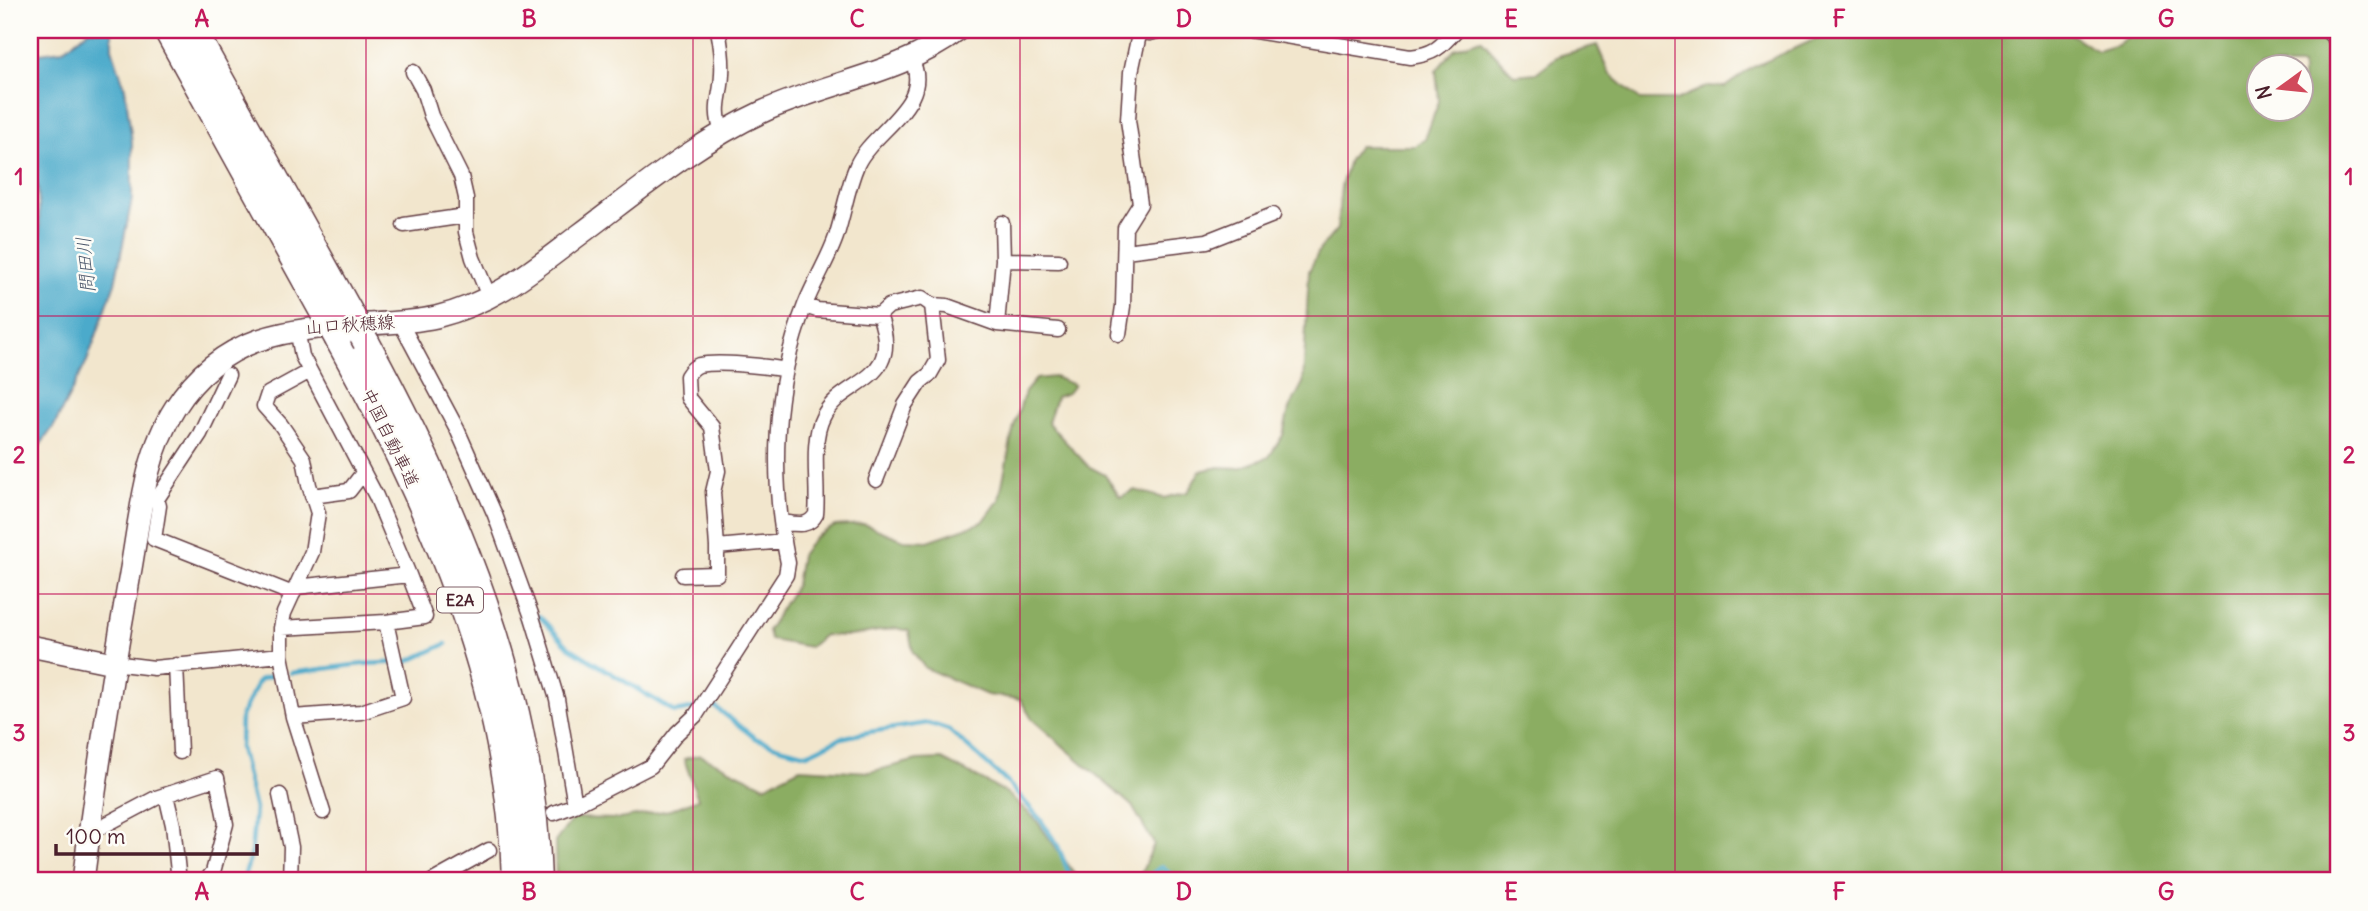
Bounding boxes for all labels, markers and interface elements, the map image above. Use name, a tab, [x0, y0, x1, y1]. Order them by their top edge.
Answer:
text: A	[195, 4, 210, 33]
text: B	[521, 4, 537, 33]
text: C	[849, 4, 865, 33]
text: D	[1176, 4, 1192, 33]
text: E	[1504, 4, 1518, 33]
text: F	[1832, 4, 1846, 33]
text: G	[2158, 4, 2174, 33]
north arrow	[2246, 52, 2316, 122]
text: N	[2250, 83, 2277, 102]
text: 1	[14, 162, 24, 191]
text: 1	[2344, 162, 2354, 191]
water label: 問田川	[71, 236, 99, 294]
street label: 山口秋穂線	[304, 310, 396, 339]
street label: 中国自動車道	[356, 384, 424, 491]
text: 2	[13, 440, 26, 469]
text: 2	[2343, 440, 2356, 469]
road number: E2A	[437, 587, 483, 612]
text: 3	[12, 718, 26, 747]
text: 3	[2342, 718, 2356, 747]
scale bar	[56, 813, 257, 857]
text: 100 m	[66, 823, 125, 850]
text: A	[195, 877, 210, 906]
text: B	[521, 877, 537, 906]
text: C	[849, 877, 865, 906]
text: D	[1176, 877, 1192, 906]
text: E	[1504, 877, 1518, 906]
text: F	[1832, 877, 1846, 906]
text: G	[2158, 877, 2174, 906]

